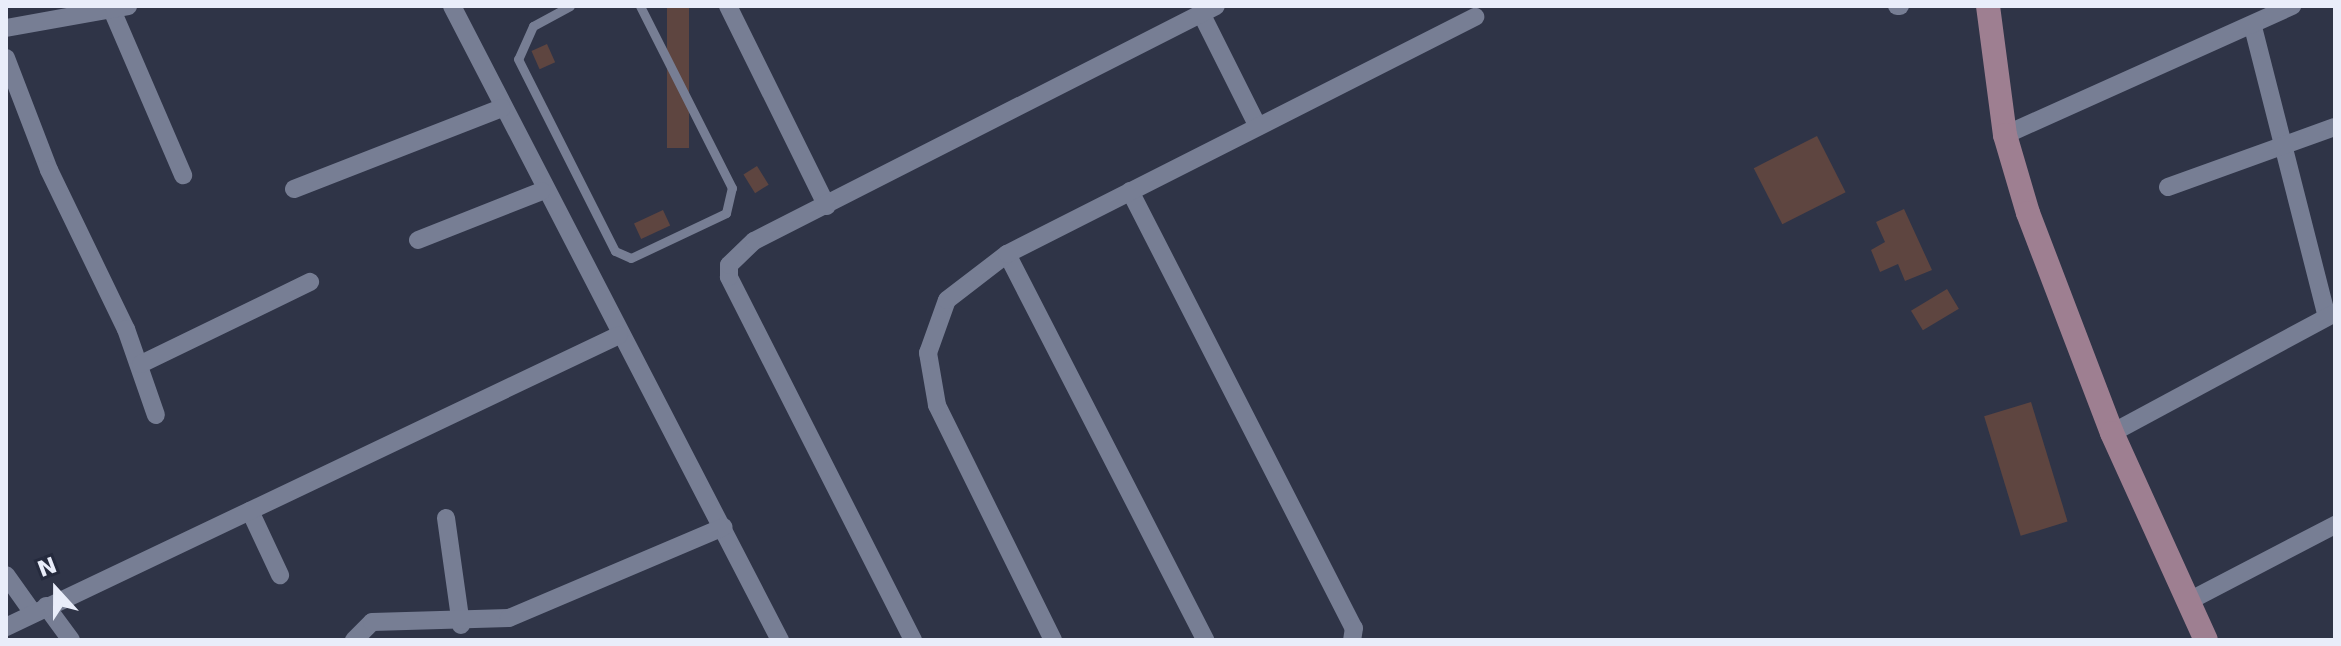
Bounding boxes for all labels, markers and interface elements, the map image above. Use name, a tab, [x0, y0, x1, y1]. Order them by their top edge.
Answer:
north arrow	[16, 550, 96, 630]
text: N	[34, 552, 60, 582]

